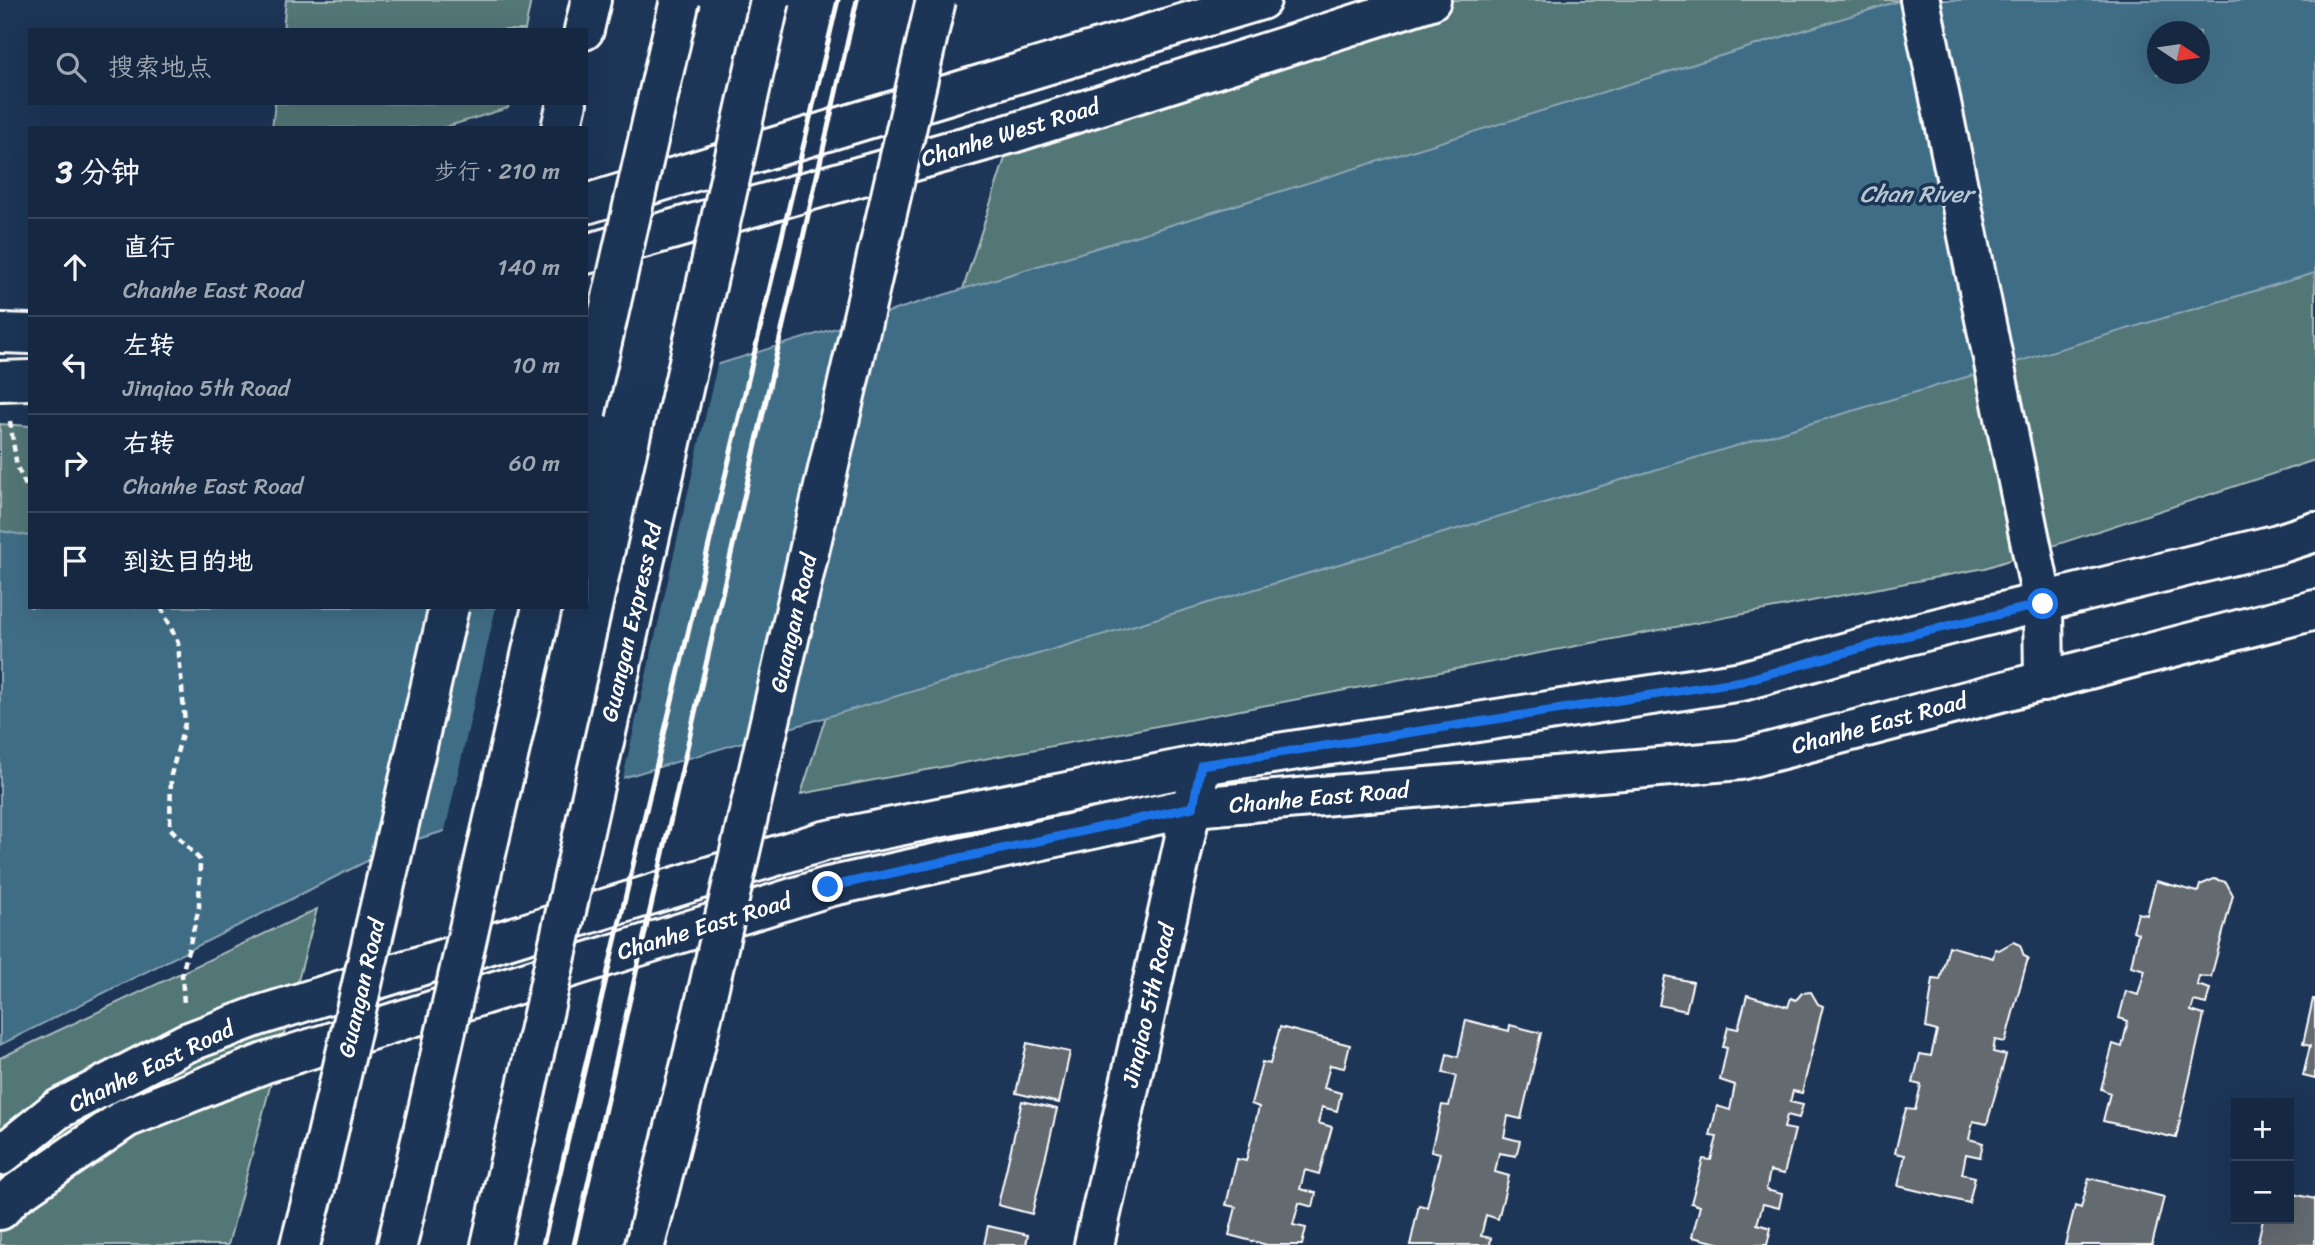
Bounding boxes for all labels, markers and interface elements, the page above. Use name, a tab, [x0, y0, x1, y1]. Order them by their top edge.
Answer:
north arrow	[2147, 21, 2210, 84]
search box	[28, 28, 588, 105]
text: 搜索地点	[108, 44, 212, 90]
icon: search	[52, 48, 90, 86]
street label: Chanhe West Road	[916, 85, 1106, 179]
text: 3 分钟	[56, 145, 140, 199]
text: 步行 · 210 m	[435, 151, 560, 192]
water label: Chan River	[1860, 173, 1976, 215]
text: 直行	[123, 224, 175, 270]
text: 140 m	[498, 247, 560, 288]
icon: ahead	[56, 248, 94, 286]
text: Chanhe East Road	[123, 270, 303, 311]
text: 左转	[123, 322, 175, 368]
text: 10 m	[512, 345, 560, 386]
icon: left	[56, 346, 94, 384]
text: Jinqiao 5th Road	[123, 368, 290, 409]
text: 右转	[123, 420, 175, 466]
text: 60 m	[509, 443, 560, 484]
icon: right	[56, 444, 94, 482]
text: Chanhe East Road	[123, 466, 303, 507]
street label: Guangan Express Rd	[589, 517, 675, 726]
text: 到达目的地	[123, 538, 253, 584]
icon: arrive	[56, 542, 94, 580]
street label: Guangan Road	[758, 548, 830, 697]
route start	[2027, 588, 2058, 619]
street label: Chanhe East Road	[1787, 680, 1973, 767]
street label: Chanhe East Road	[1227, 769, 1413, 826]
route end	[812, 871, 843, 902]
street label: Chanhe East Road	[612, 880, 798, 972]
street label: Guangan Road	[326, 913, 398, 1062]
street label: Jinqiao 5th Road	[1110, 917, 1188, 1092]
street label: Chanhe East Road	[61, 1008, 243, 1124]
map controls	[2231, 1098, 2294, 1224]
button: +	[2231, 1098, 2294, 1161]
button: −	[2231, 1161, 2294, 1224]

